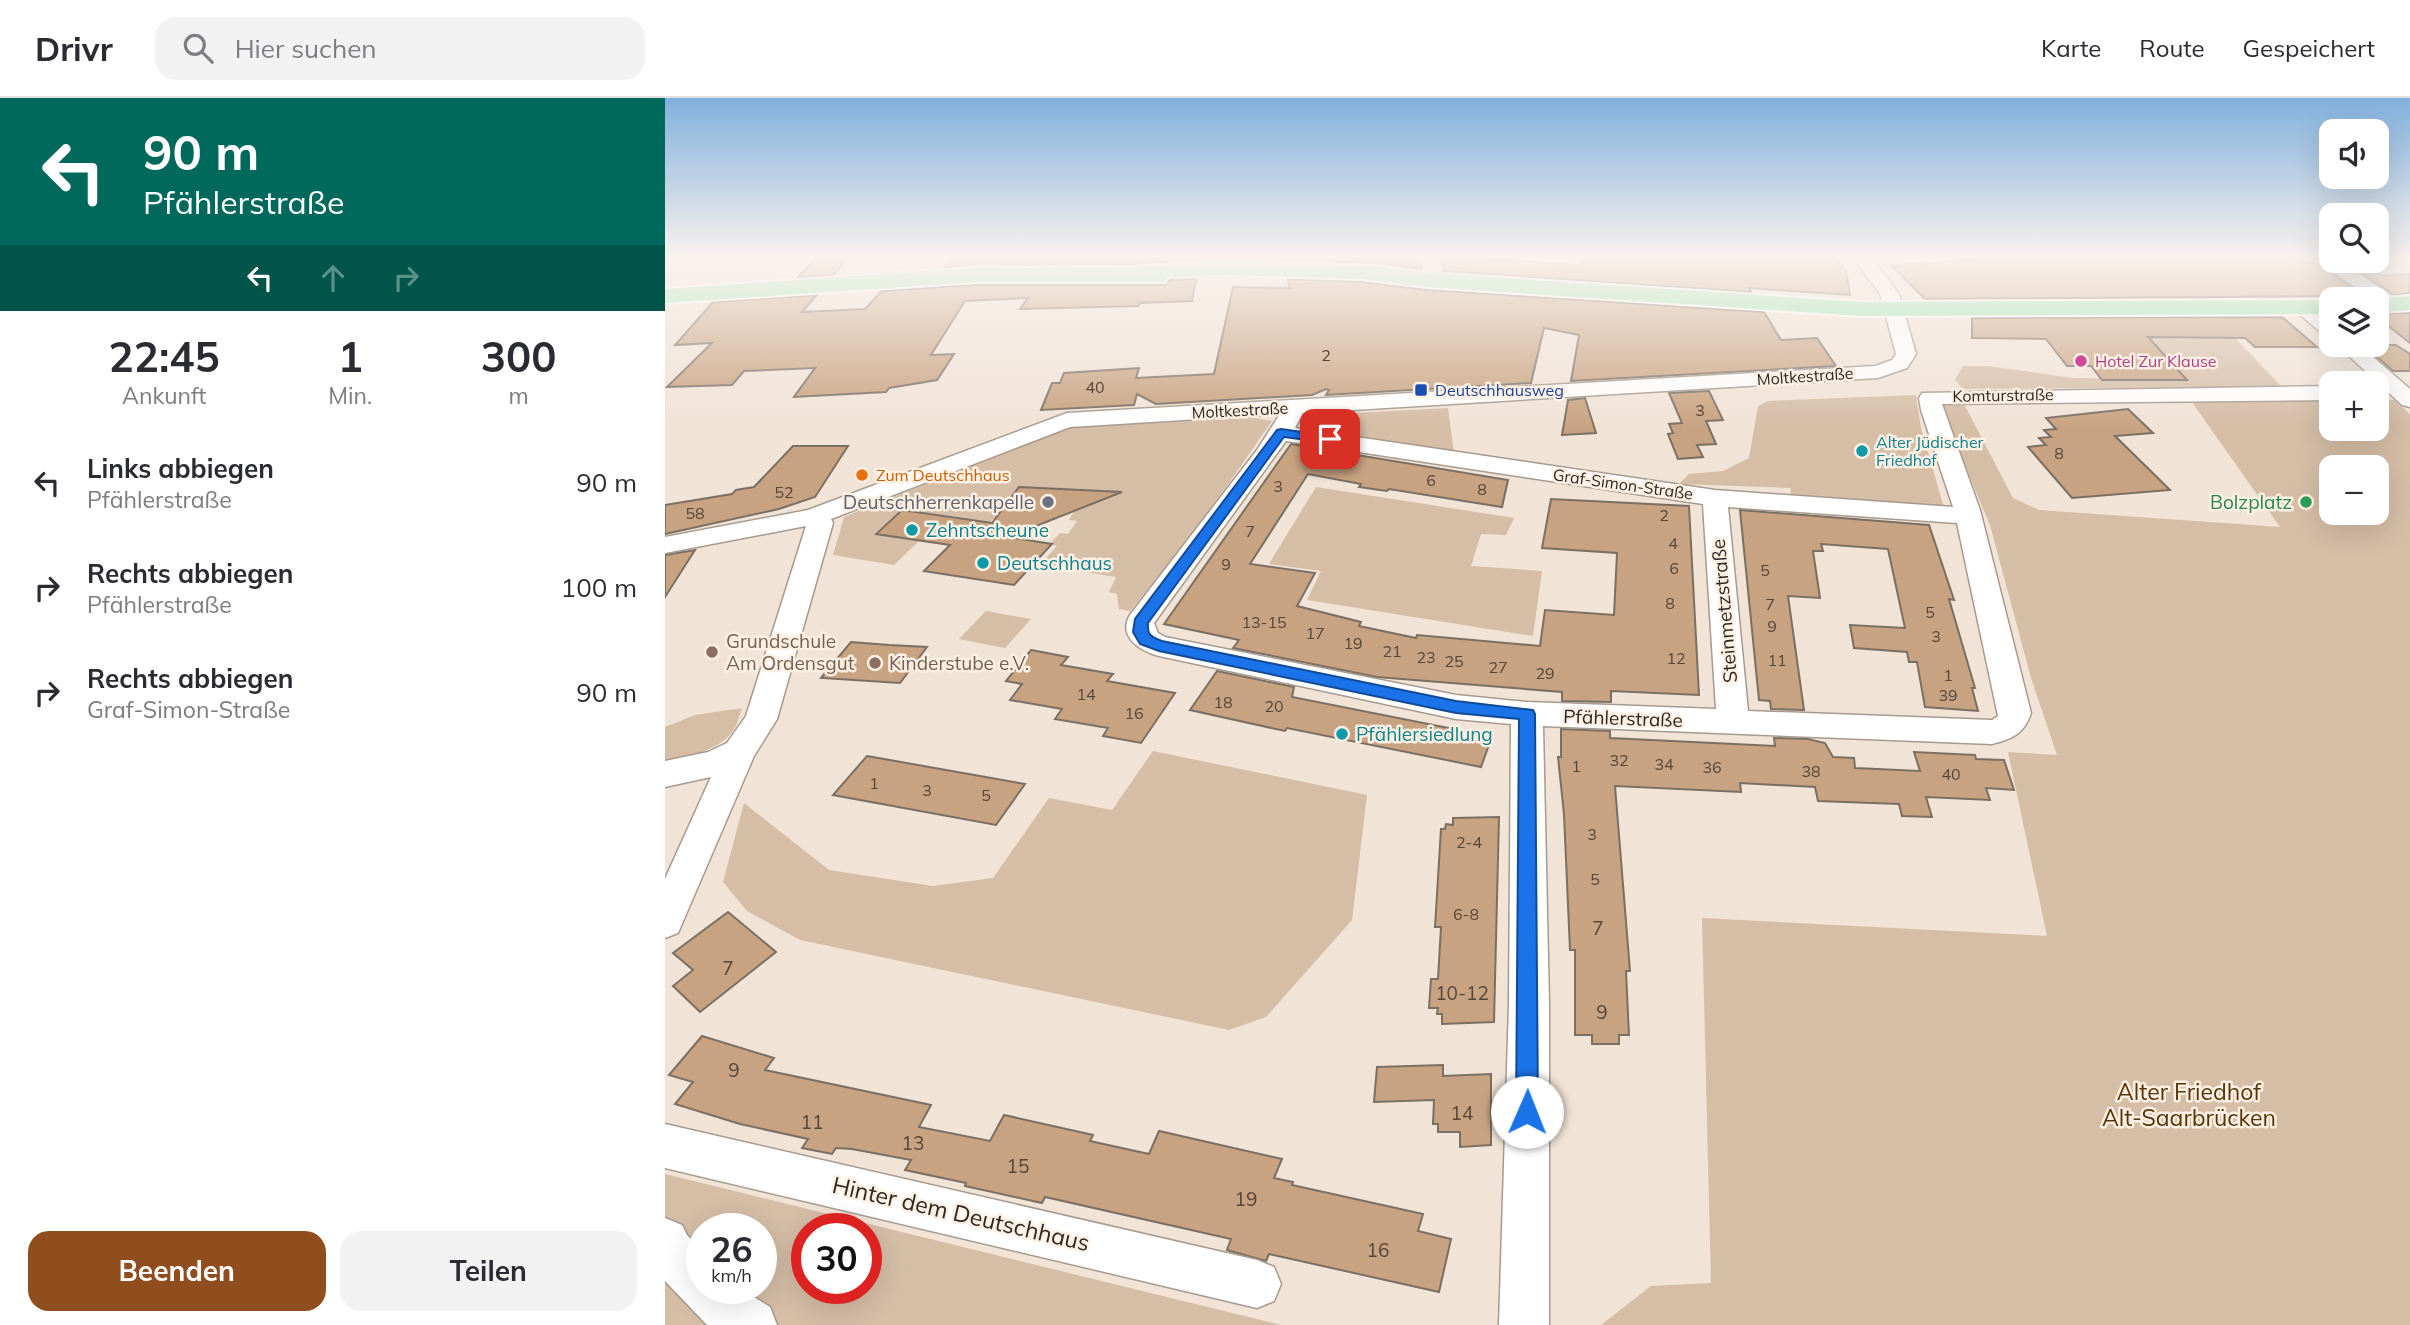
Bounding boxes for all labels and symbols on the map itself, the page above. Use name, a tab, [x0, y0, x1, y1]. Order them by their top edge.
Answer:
house number: 2	[1321, 345, 1331, 365]
place label: Hotel Zur Klause	[2095, 351, 2217, 371]
marker: Hotel Zur Klause	[2073, 353, 2089, 369]
street label: Moltkestraße	[1756, 363, 1854, 389]
house number: 40	[1085, 377, 1105, 397]
place label: Deutschhausweg	[1435, 380, 1564, 400]
marker: Deutschhausweg	[1413, 382, 1429, 398]
street label: Komturstraße	[1952, 384, 2054, 406]
street label: Moltkestraße	[1191, 397, 1289, 423]
house number: 3	[1695, 400, 1705, 420]
pin	[1300, 409, 1360, 469]
place label: Alter Jüdischer Friedhof	[1876, 432, 1984, 470]
marker: Alter Jüdischer Friedhof	[1854, 443, 1870, 459]
house number: 8	[2054, 443, 2064, 463]
street label: Graf-Simon-Straße	[1552, 464, 1694, 504]
place label: Zum Deutschhaus	[876, 465, 1010, 485]
marker: Zum Deutschhaus	[854, 467, 870, 483]
house number: 6	[1426, 470, 1436, 490]
house number: 3	[1273, 476, 1283, 496]
house number: 8	[1477, 479, 1487, 499]
house number: 52	[774, 482, 794, 502]
place label: Deutschherrenkapelle	[843, 490, 1034, 514]
place label: Bolzplatz	[2210, 490, 2292, 514]
marker: Deutschherrenkapelle	[1040, 494, 1056, 510]
marker: Bolzplatz	[2298, 494, 2314, 510]
house number: 58	[685, 503, 705, 523]
house number: 2	[1659, 505, 1669, 525]
place label: Zehntscheune	[926, 518, 1049, 542]
house number: 7	[1245, 521, 1255, 541]
marker: Zehntscheune	[904, 522, 920, 538]
house number: 4	[1668, 533, 1678, 553]
street label: Steinmetzstraße	[1706, 538, 1742, 684]
place label: Deutschhaus	[997, 551, 1112, 575]
house number: 9	[1221, 554, 1231, 574]
marker: Deutschhaus	[975, 555, 991, 571]
house number: 6	[1669, 558, 1679, 578]
house number: 5	[1760, 560, 1770, 580]
house number: 8	[1665, 593, 1675, 613]
house number: 7	[1765, 594, 1775, 614]
house number: 5	[1925, 602, 1935, 622]
house number: 13-15	[1241, 612, 1287, 632]
house number: 9	[1767, 616, 1777, 636]
house number: 17	[1305, 623, 1325, 643]
house number: 3	[1931, 626, 1941, 646]
place label: Grundschule Am Ordensgut	[726, 629, 855, 675]
house number: 19	[1343, 633, 1363, 653]
house number: 21	[1382, 641, 1402, 661]
marker: Grundschule Am Ordensgut	[704, 644, 720, 660]
house number: 23	[1416, 647, 1436, 667]
house number: 12	[1666, 648, 1686, 668]
house number: 11	[1767, 650, 1787, 670]
place label: Kinderstube e.V.	[889, 651, 1029, 675]
house number: 25	[1444, 651, 1464, 671]
marker: Kinderstube e.V.	[867, 655, 883, 671]
house number: 27	[1488, 657, 1508, 677]
house number: 29	[1535, 663, 1555, 683]
house number: 1	[1943, 665, 1953, 685]
house number: 14	[1076, 684, 1096, 704]
house number: 39	[1938, 685, 1958, 705]
house number: 18	[1213, 692, 1233, 712]
house number: 20	[1264, 696, 1284, 716]
house number: 16	[1124, 703, 1144, 723]
street label: Pfählerstraße	[1563, 704, 1683, 732]
place label: Pfählersiedlung	[1356, 722, 1493, 746]
marker: Pfählersiedlung	[1334, 726, 1350, 742]
house number: 32	[1609, 750, 1629, 770]
house number: 34	[1654, 754, 1674, 774]
house number: 1	[1571, 756, 1581, 776]
house number: 36	[1702, 757, 1722, 777]
house number: 38	[1801, 761, 1821, 781]
house number: 40	[1941, 764, 1961, 784]
house number: 1	[869, 773, 879, 793]
house number: 3	[922, 780, 932, 800]
house number: 5	[981, 785, 991, 805]
house number: 3	[1587, 824, 1597, 844]
house number: 2-4	[1456, 832, 1482, 852]
house number: 5	[1590, 869, 1600, 889]
house number: 6-8	[1453, 904, 1479, 924]
house number: 7	[1592, 916, 1604, 940]
house number: 7	[722, 956, 734, 980]
house number: 10-12	[1435, 981, 1489, 1005]
house number: 9	[1596, 1000, 1608, 1024]
house number: 9	[728, 1058, 740, 1082]
position arrow	[1490, 1075, 1564, 1149]
park label: Alter Friedhof Alt-Saarbrücken	[2102, 1077, 2276, 1132]
house number: 14	[1451, 1101, 1473, 1125]
house number: 11	[801, 1110, 823, 1134]
house number: 13	[902, 1131, 924, 1155]
house number: 15	[1007, 1154, 1029, 1178]
street label: Hinter dem Deutschhaus	[830, 1170, 1093, 1257]
house number: 19	[1235, 1187, 1257, 1211]
speed limit sign: 30	[791, 1213, 882, 1304]
house number: 16	[1367, 1238, 1389, 1262]

